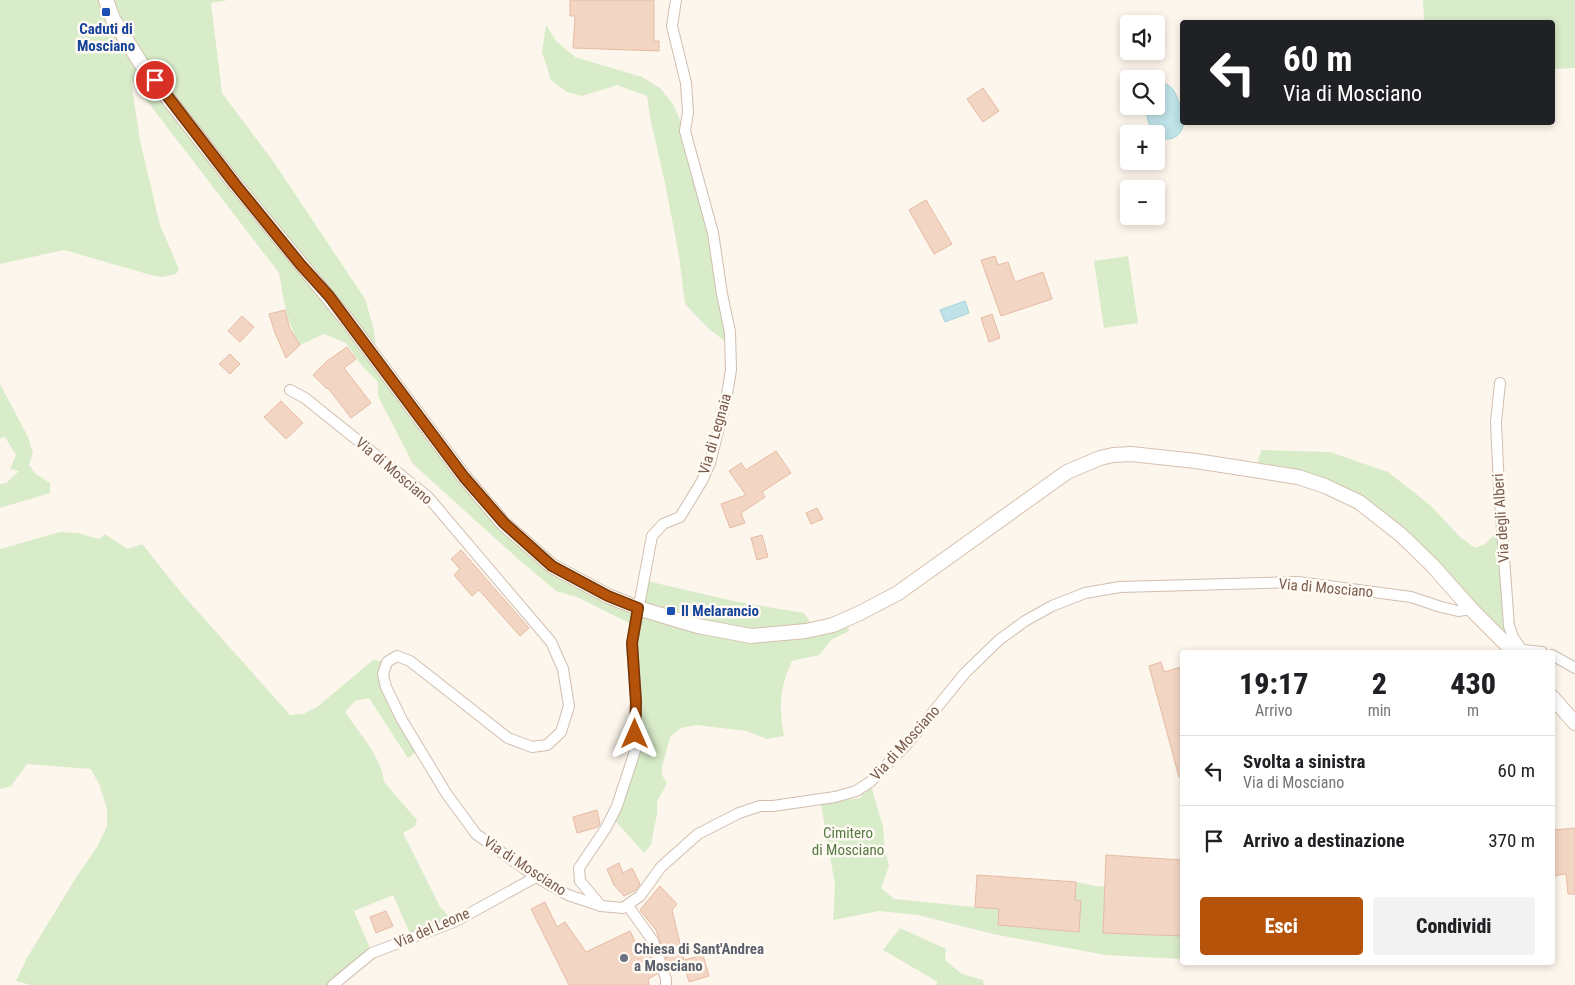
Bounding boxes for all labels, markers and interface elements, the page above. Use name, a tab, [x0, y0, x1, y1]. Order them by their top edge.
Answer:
marker: Caduti di Mosciano	[100, 6, 112, 18]
map controls	[1120, 15, 1165, 225]
button: sound	[1120, 15, 1165, 60]
place label: Caduti di Mosciano	[77, 20, 135, 55]
text: 60 m	[1283, 39, 1352, 80]
icon: left	[1200, 40, 1265, 105]
pin	[134, 59, 176, 101]
icon: arrive	[141, 66, 169, 94]
button: search	[1120, 70, 1165, 115]
text: Via di Mosciano	[1283, 81, 1422, 106]
button: +	[1120, 125, 1165, 170]
button: −	[1120, 180, 1165, 225]
street label: Via di Legnaia	[695, 391, 735, 477]
street label: Via di Mosciano	[352, 434, 436, 508]
street label: Via degli Alberi	[1489, 473, 1513, 563]
street label: Via di Mosciano	[1278, 575, 1374, 601]
place label: Il Melarancio	[681, 602, 759, 620]
marker: Il Melarancio	[665, 605, 677, 617]
text: 19:17	[1239, 666, 1309, 701]
text: 2	[1372, 666, 1387, 701]
text: 430	[1450, 666, 1496, 701]
text: Arrivo	[1255, 701, 1293, 720]
text: min	[1368, 701, 1391, 720]
text: m	[1467, 701, 1479, 720]
street label: Via di Mosciano	[867, 702, 943, 784]
position arrow	[608, 707, 660, 759]
text: Svolta a sinistra	[1243, 750, 1365, 773]
icon: left	[1200, 757, 1228, 785]
text: 60 m	[1498, 759, 1535, 782]
text: Via di Mosciano	[1243, 773, 1344, 792]
park label: Cimitero di Mosciano	[812, 824, 884, 859]
icon: arrive	[1200, 827, 1228, 855]
text: Arrivo a destinazione	[1243, 829, 1405, 852]
text: 370 m	[1488, 829, 1535, 852]
street label: Via di Mosciano	[480, 833, 570, 899]
button: Esci	[1200, 897, 1363, 955]
button: Condividi	[1373, 897, 1535, 955]
street label: Via del Leone	[392, 904, 472, 952]
place label: Chiesa di Sant'Andrea a Mosciano	[634, 940, 764, 975]
marker: Chiesa di Sant'Andrea a Mosciano	[618, 952, 630, 964]

